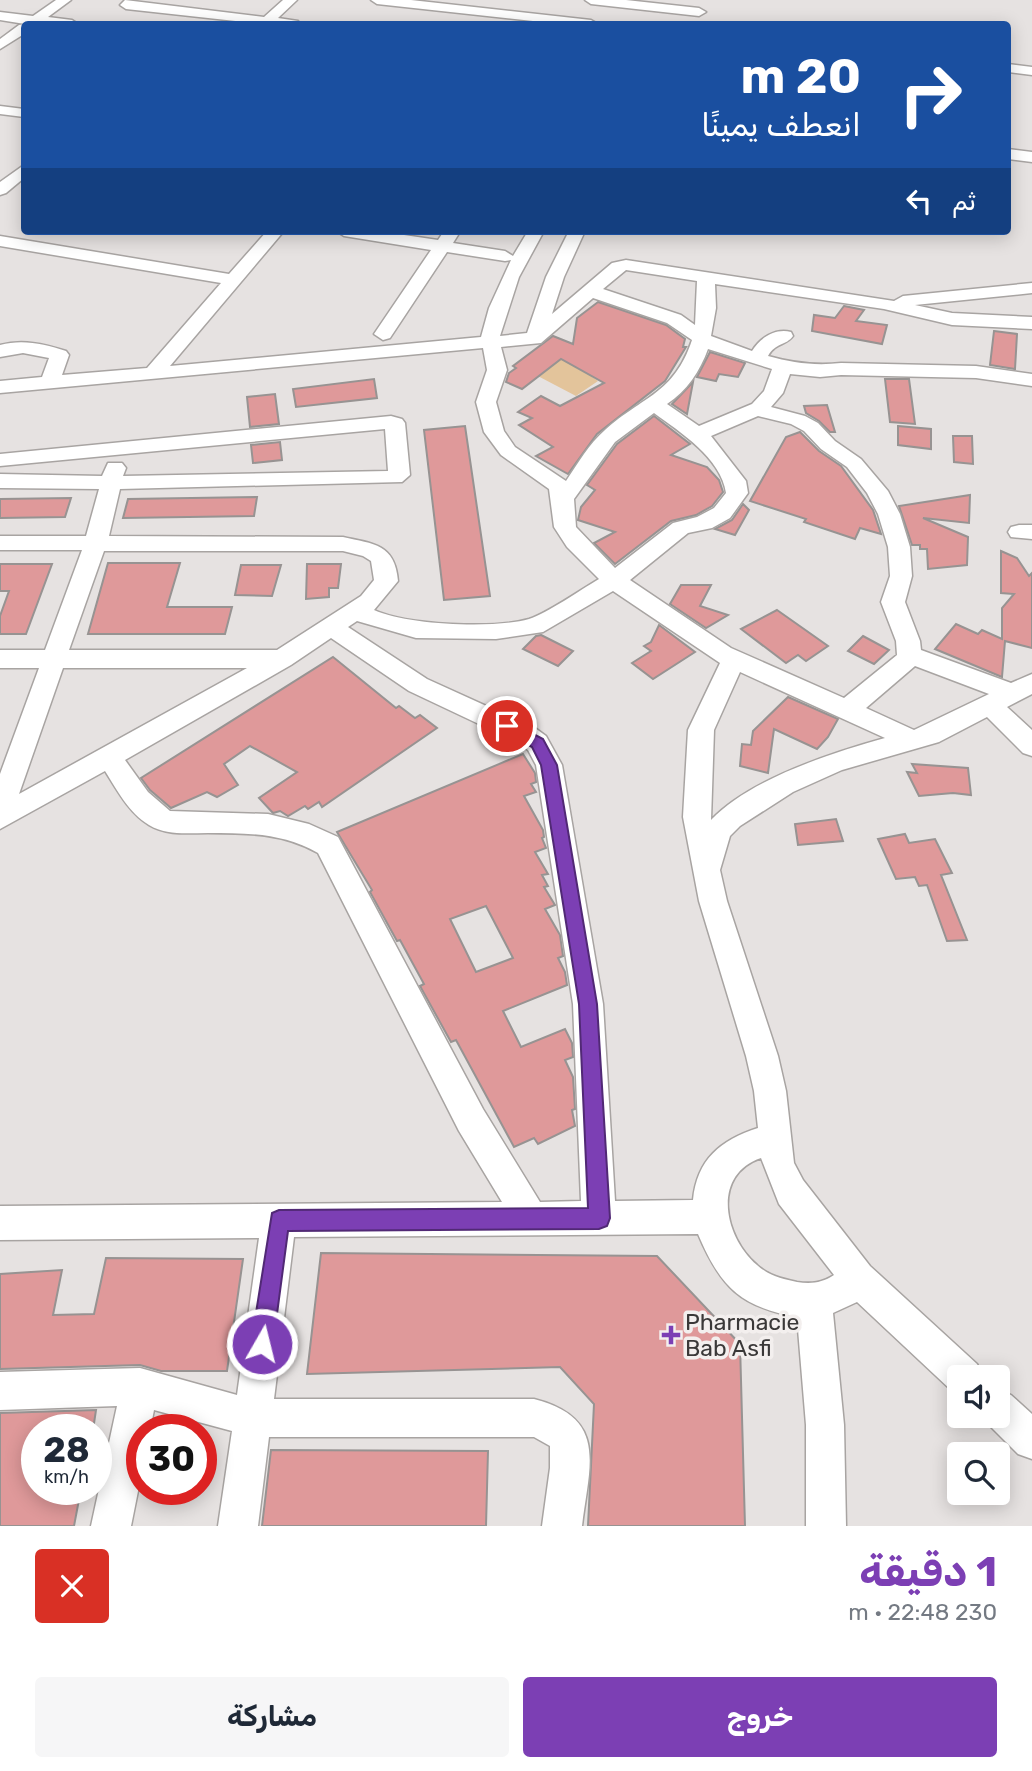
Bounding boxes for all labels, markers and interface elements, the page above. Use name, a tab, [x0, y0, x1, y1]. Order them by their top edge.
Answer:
text: 20 m	[741, 47, 861, 105]
icon: right	[885, 49, 976, 140]
text: انعطف يمينًا	[701, 106, 861, 144]
icon: left	[900, 182, 938, 220]
text: ثم	[952, 186, 976, 217]
pin	[477, 696, 537, 756]
icon: arrive	[488, 707, 526, 745]
position arrow	[225, 1307, 299, 1381]
place label: Pharmacie Bab Asfi	[685, 1308, 800, 1362]
marker: Pharmacie Bab Asfi	[663, 1327, 679, 1343]
map controls	[947, 1365, 1010, 1505]
button: sound	[947, 1365, 1010, 1428]
speed limit sign: 30	[126, 1414, 217, 1505]
text: 28	[43, 1429, 90, 1471]
button: search	[947, 1442, 1010, 1505]
text: km/h	[44, 1466, 89, 1488]
text: 1 دقيقة	[859, 1547, 997, 1597]
button: close	[35, 1549, 109, 1623]
text: 230 m · 22:48	[848, 1598, 997, 1626]
button: مشاركة	[35, 1677, 509, 1757]
button: خروج	[523, 1677, 997, 1757]

